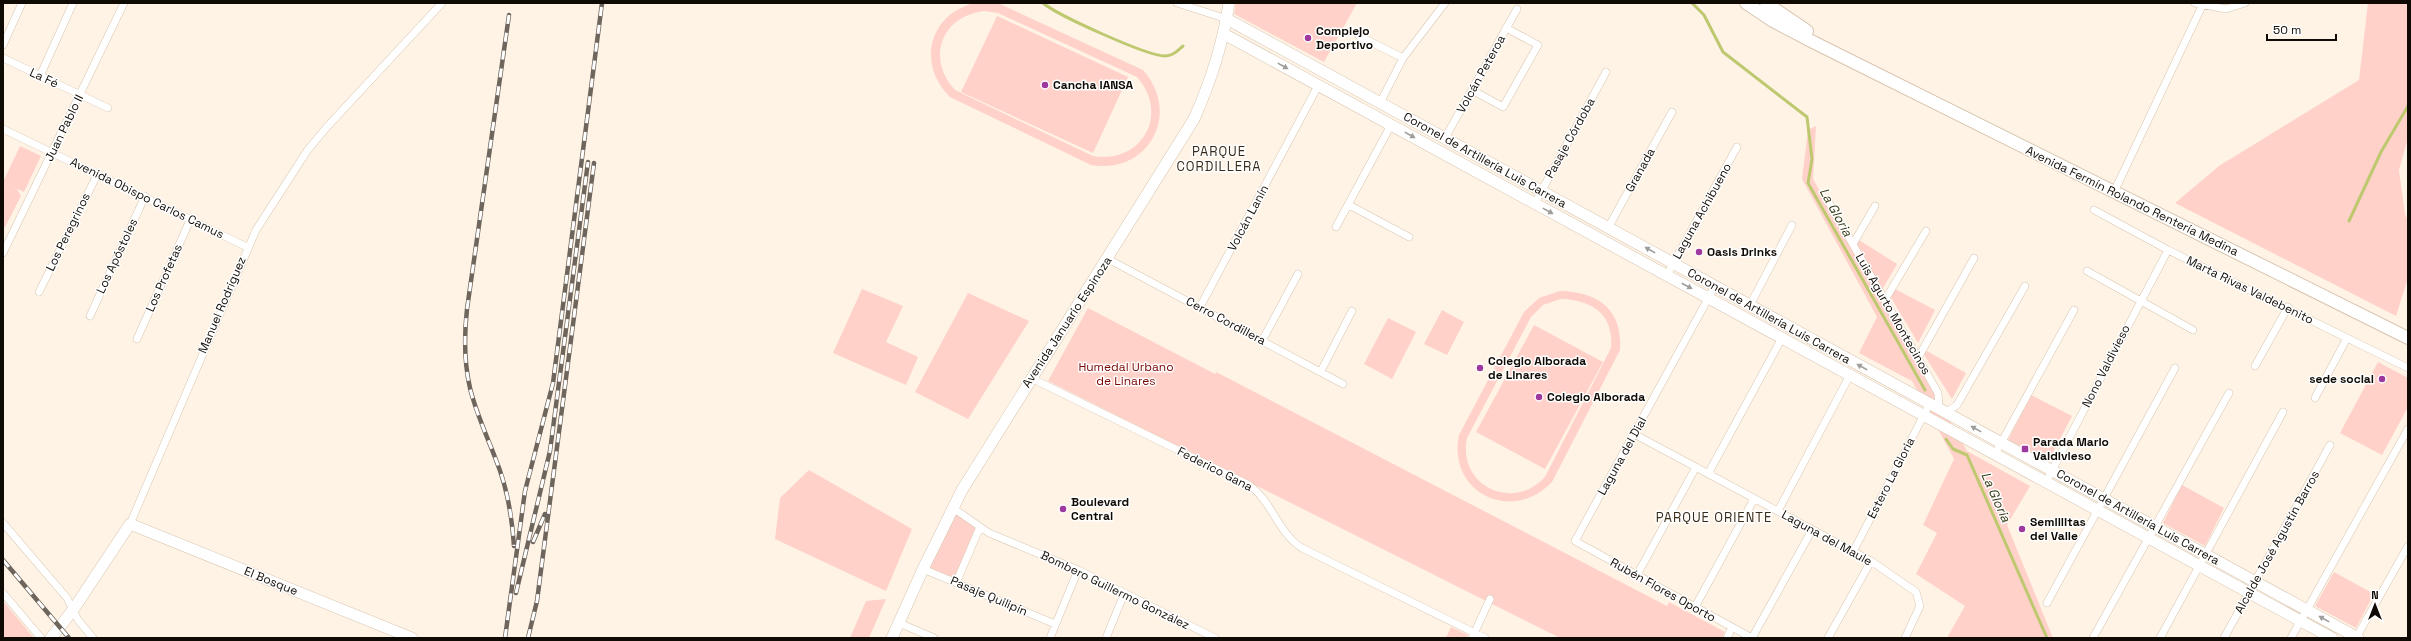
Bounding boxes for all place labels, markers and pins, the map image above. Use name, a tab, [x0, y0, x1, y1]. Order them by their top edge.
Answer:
place label: Complejo Deportivo	[1316, 23, 1373, 53]
marker: Complejo Deportivo	[1303, 33, 1313, 43]
place label: Cancha IANSA	[1053, 77, 1134, 93]
marker: Cancha IANSA	[1040, 80, 1050, 90]
place label: Oasis Drinks	[1707, 244, 1777, 260]
marker: Oasis Drinks	[1694, 247, 1704, 257]
place label: Colegio Alborada de Linares	[1488, 353, 1586, 383]
marker: Colegio Alborada de Linares	[1475, 363, 1485, 373]
place label: sede social	[2309, 371, 2374, 387]
marker: sede social	[2377, 374, 2387, 384]
place label: Colegio Alborada	[1547, 389, 1645, 405]
marker: Colegio Alborada	[1534, 392, 1544, 402]
place label: Parada Mario Valdivieso	[2033, 434, 2109, 464]
marker: Parada Mario Valdivieso	[2020, 444, 2030, 454]
place label: Boulevard Central	[1071, 494, 1129, 524]
marker: Boulevard Central	[1058, 504, 1068, 514]
place label: Semillitas del Valle	[2030, 514, 2086, 544]
marker: Semillitas del Valle	[2017, 524, 2027, 534]

